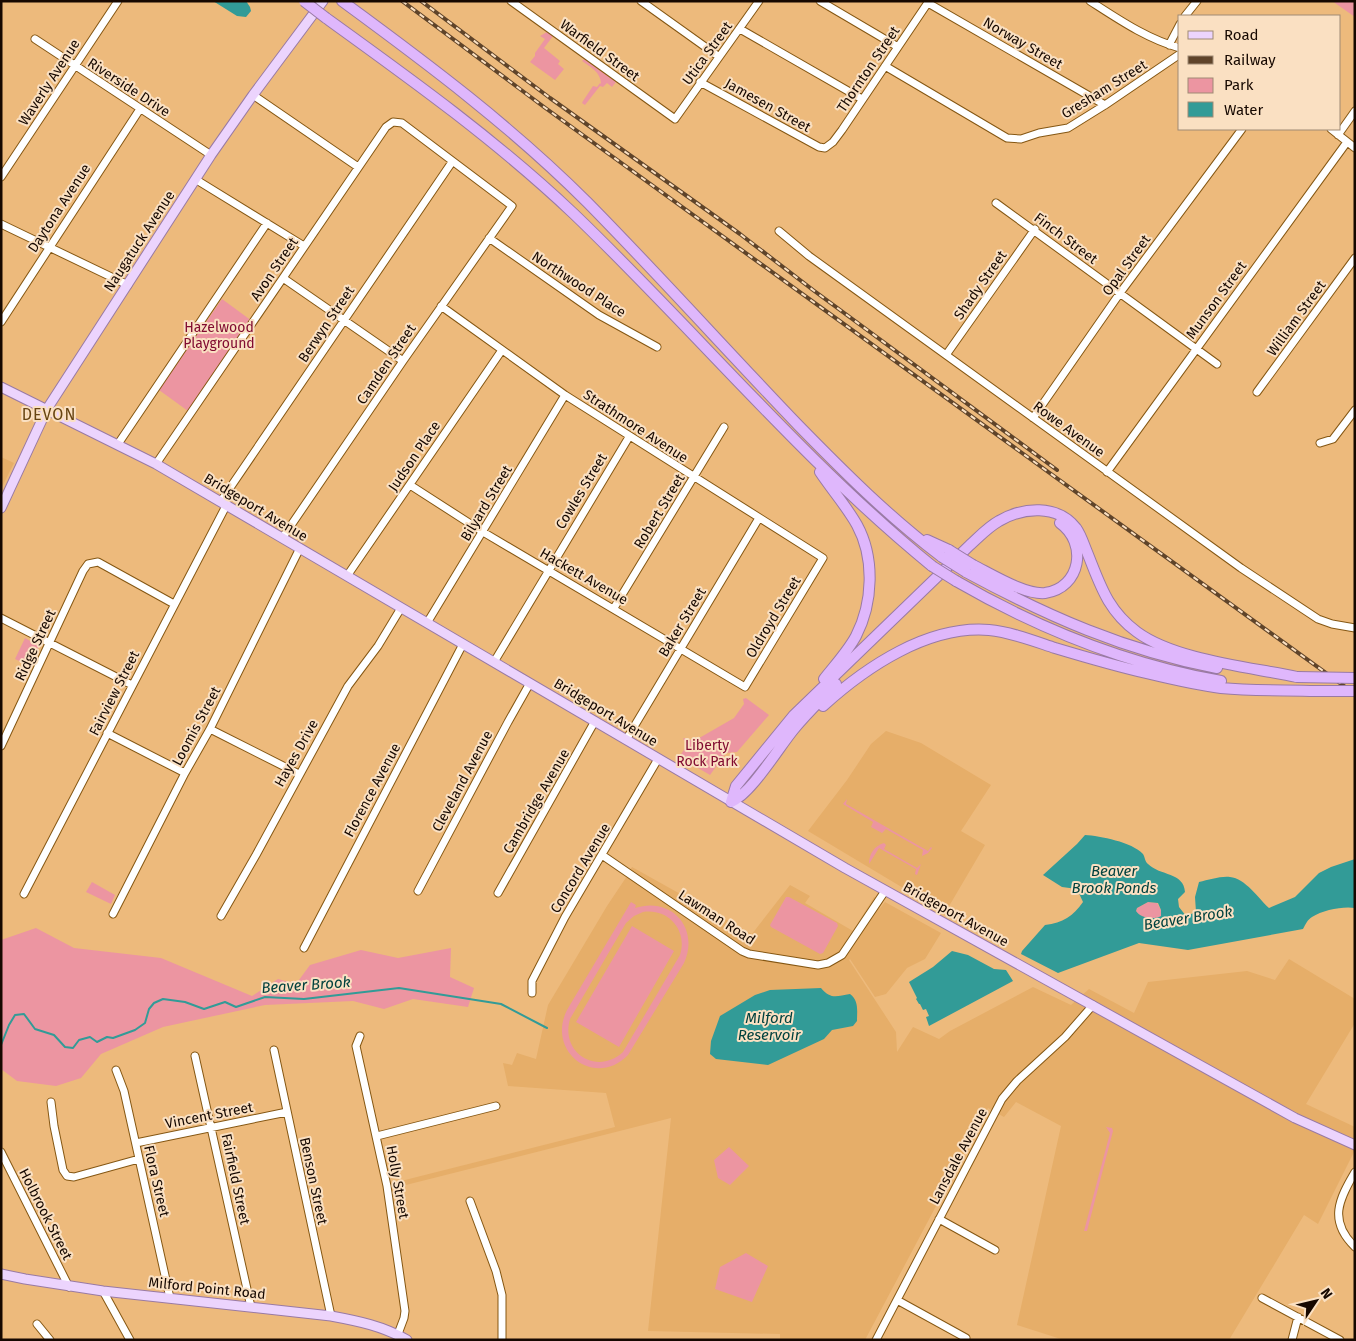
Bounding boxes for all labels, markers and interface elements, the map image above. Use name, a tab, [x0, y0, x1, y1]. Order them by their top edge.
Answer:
street label: Norway Street	[980, 14, 1066, 74]
legend	[1178, 15, 1341, 130]
street label: Warfield Street	[557, 16, 643, 85]
street label: Utica Street	[679, 18, 737, 88]
street label: Thornton Street	[833, 22, 904, 116]
text: Road	[1224, 26, 1259, 44]
street label: Waverly Avenue	[15, 36, 84, 129]
text: Railway	[1224, 51, 1276, 69]
street label: Riverside Drive	[84, 54, 173, 120]
street label: Gresham Street	[1058, 56, 1151, 122]
street label: Jamesen Street	[722, 75, 815, 136]
text: Park	[1224, 76, 1254, 94]
text: Water	[1224, 101, 1263, 119]
street label: Daytona Avenue	[24, 161, 94, 256]
street label: Naugatuck Avenue	[100, 187, 178, 295]
street label: Finch Street	[1031, 209, 1102, 268]
street label: Opal Street	[1099, 231, 1155, 299]
street label: Avon Street	[247, 234, 302, 304]
street label: Shady Street	[950, 247, 1011, 323]
street label: Northwood Place	[529, 248, 629, 321]
street label: Munson Street	[1183, 257, 1251, 342]
street label: William Street	[1263, 277, 1330, 359]
street label: Berwyn Street	[295, 282, 359, 366]
park label: Hazelwood Playground	[183, 319, 255, 352]
street label: Camden Street	[353, 320, 420, 408]
street label: Strathmore Avenue	[580, 386, 691, 467]
street label: Rowe Avenue	[1030, 398, 1108, 461]
district label: DEVON	[22, 405, 76, 424]
street label: Judson Place	[385, 418, 444, 495]
street label: Cowles Street	[552, 449, 611, 532]
street label: Bilyard Street	[457, 461, 516, 544]
street label: Bridgeport Avenue	[201, 470, 311, 545]
street label: Robert Street	[630, 470, 689, 552]
street label: Hackett Avenue	[537, 544, 631, 608]
street label: Oldroyd Street	[742, 573, 805, 661]
street label: Baker Street	[655, 584, 710, 660]
street label: Ridge Street	[11, 606, 60, 684]
street label: Fairview Street	[86, 647, 144, 739]
street label: Bridgeport Avenue	[551, 675, 661, 750]
street label: Loomis Street	[168, 683, 225, 769]
street label: Hayes Drive	[271, 717, 322, 790]
street label: Cleveland Avenue	[429, 728, 496, 835]
park label: Liberty Rock Park	[676, 737, 739, 770]
street label: Florence Avenue	[341, 740, 404, 840]
street label: Cambridge Avenue	[500, 746, 573, 857]
street label: Concord Avenue	[547, 820, 614, 916]
water label: Beaver Brook Ponds	[1072, 862, 1157, 897]
street label: Bridgeport Avenue	[900, 878, 1012, 950]
street label: Lawman Road	[675, 886, 758, 949]
water label: Beaver Brook	[1142, 902, 1234, 934]
water label: Beaver Brook	[261, 973, 351, 997]
water label: Milford Reservoir	[738, 1009, 802, 1044]
street label: Vincent Street	[164, 1098, 255, 1132]
street label: Lansdale Avenue	[926, 1105, 991, 1207]
street label: Fairfield Street	[218, 1132, 254, 1227]
street label: Benson Street	[296, 1136, 331, 1227]
street label: Flora Street	[140, 1144, 173, 1220]
street label: Holly Street	[383, 1144, 412, 1221]
street label: Holbrook Street	[15, 1166, 76, 1264]
street label: Milford Point Road	[147, 1274, 266, 1303]
north arrow	[1291, 1276, 1341, 1326]
text: N	[1317, 1285, 1336, 1303]

